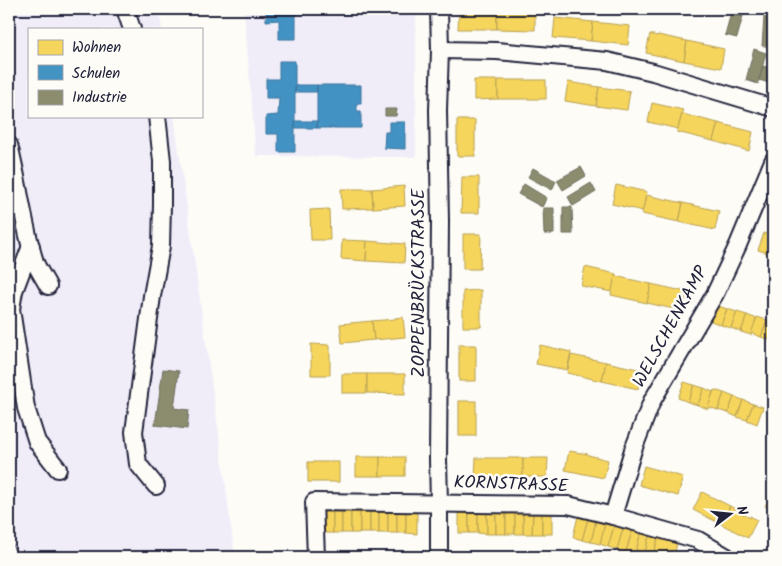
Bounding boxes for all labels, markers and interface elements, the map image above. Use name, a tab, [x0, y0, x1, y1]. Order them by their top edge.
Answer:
legend	[28, 28, 202, 118]
text: Wohnen	[72, 36, 121, 60]
text: Schulen	[72, 62, 120, 86]
text: Industrie	[72, 86, 127, 110]
street label: ZOPPENBRÜCKSTRASSE	[405, 188, 434, 377]
street label: WELSCHENKAMP	[626, 260, 717, 393]
street label: KORNSTRASSE	[453, 469, 569, 502]
north arrow	[704, 488, 754, 538]
text: N	[730, 503, 753, 518]

